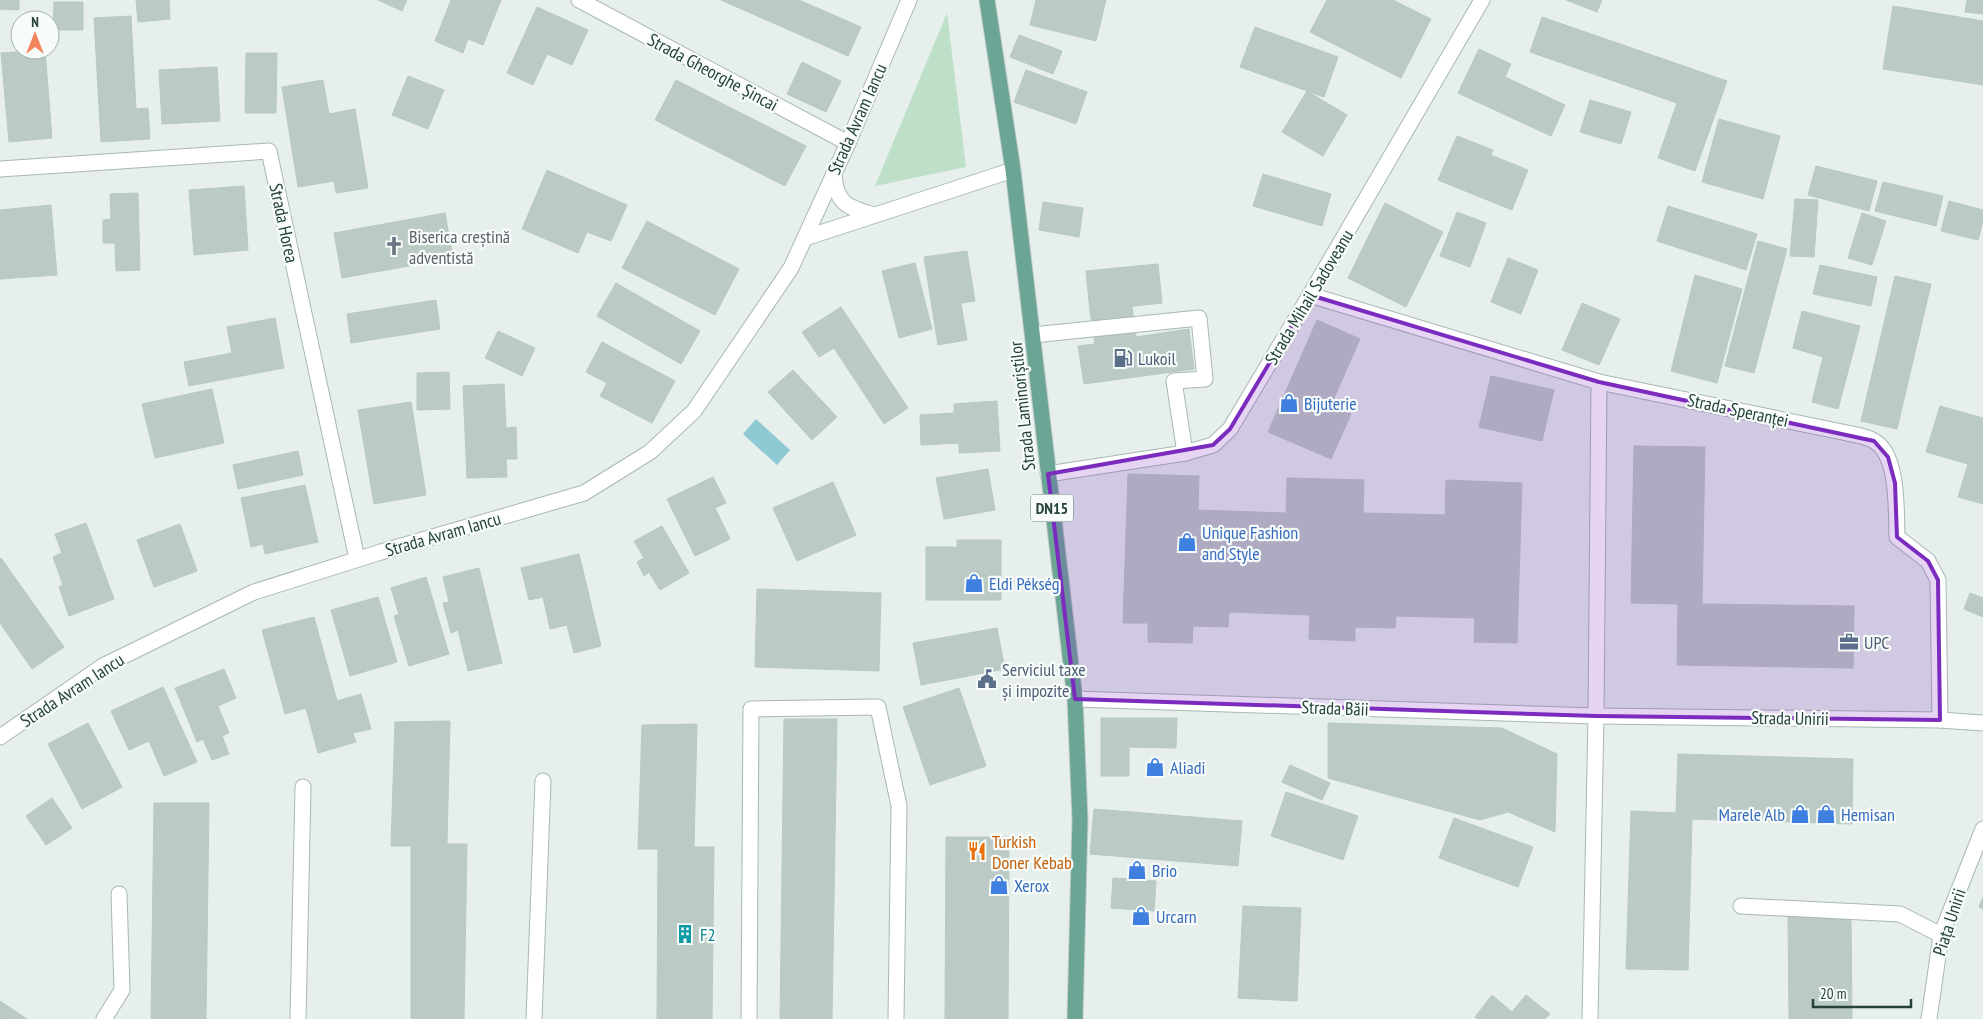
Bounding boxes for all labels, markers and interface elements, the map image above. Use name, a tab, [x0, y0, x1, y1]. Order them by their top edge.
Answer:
north arrow	[10, 10, 60, 60]
text: N	[31, 13, 39, 31]
street label: Strada Gheorghe Șincai	[644, 28, 782, 116]
street label: Strada Avram Iancu	[822, 60, 892, 178]
street label: Strada Horea	[264, 181, 304, 265]
place label: Biserica creștină adventistă	[409, 225, 510, 269]
street label: Strada Mihail Sadoveanu	[1260, 225, 1358, 369]
church icon: Biserica creștină adventistă	[383, 235, 405, 257]
street label: Strada Laminoriștilor	[1004, 340, 1040, 472]
fuel station icon: Lukoil	[1112, 347, 1134, 369]
place label: Lukoil	[1138, 347, 1177, 370]
street label: Strada Speranței	[1685, 388, 1791, 432]
shop icon: Bijuterie	[1278, 392, 1300, 414]
place label: Bijuterie	[1304, 392, 1357, 415]
road number: DN15	[1031, 494, 1073, 522]
street label: Strada Avram Iancu	[383, 507, 503, 561]
place label: Unique Fashion and Style	[1202, 521, 1298, 565]
shop icon: Unique Fashion and Style	[1176, 531, 1198, 553]
shop icon: Eldi Pékség	[963, 572, 985, 594]
place label: Eldi Pékség	[989, 572, 1060, 595]
office icon: UPC	[1838, 631, 1860, 653]
place label: UPC	[1864, 631, 1890, 654]
street label: Strada Avram Iancu	[16, 648, 128, 732]
place label: Serviciul taxe și impozite	[1002, 658, 1086, 702]
public building icon: Serviciul taxe și impozite	[976, 668, 998, 690]
street label: Strada Băii	[1301, 695, 1369, 721]
street label: Strada Unirii	[1751, 706, 1829, 730]
shop icon: Aliadi	[1144, 756, 1166, 778]
place label: Aliadi	[1170, 756, 1206, 779]
place label: Marele Alb	[1718, 803, 1785, 826]
shop icon: Marele Alb	[1789, 803, 1811, 825]
shop icon: Hemisan	[1815, 803, 1837, 825]
place label: Hemisan	[1841, 803, 1895, 826]
place label: Turkish Doner Kebab	[992, 830, 1072, 874]
restaurant icon: Turkish Doner Kebab	[966, 840, 988, 862]
shop icon: Brio	[1126, 859, 1148, 881]
place label: Brio	[1152, 859, 1177, 882]
shop icon: Xerox	[988, 874, 1010, 896]
place label: Xerox	[1014, 874, 1050, 897]
street label: Piața Unirii	[1927, 886, 1971, 958]
shop icon: Urcarn	[1130, 905, 1152, 927]
place label: Urcarn	[1156, 905, 1197, 928]
building icon: F2	[674, 923, 696, 945]
place label: F2	[700, 923, 716, 946]
scale bar	[1813, 976, 1910, 1008]
text: 20 m	[1820, 984, 1846, 1003]

